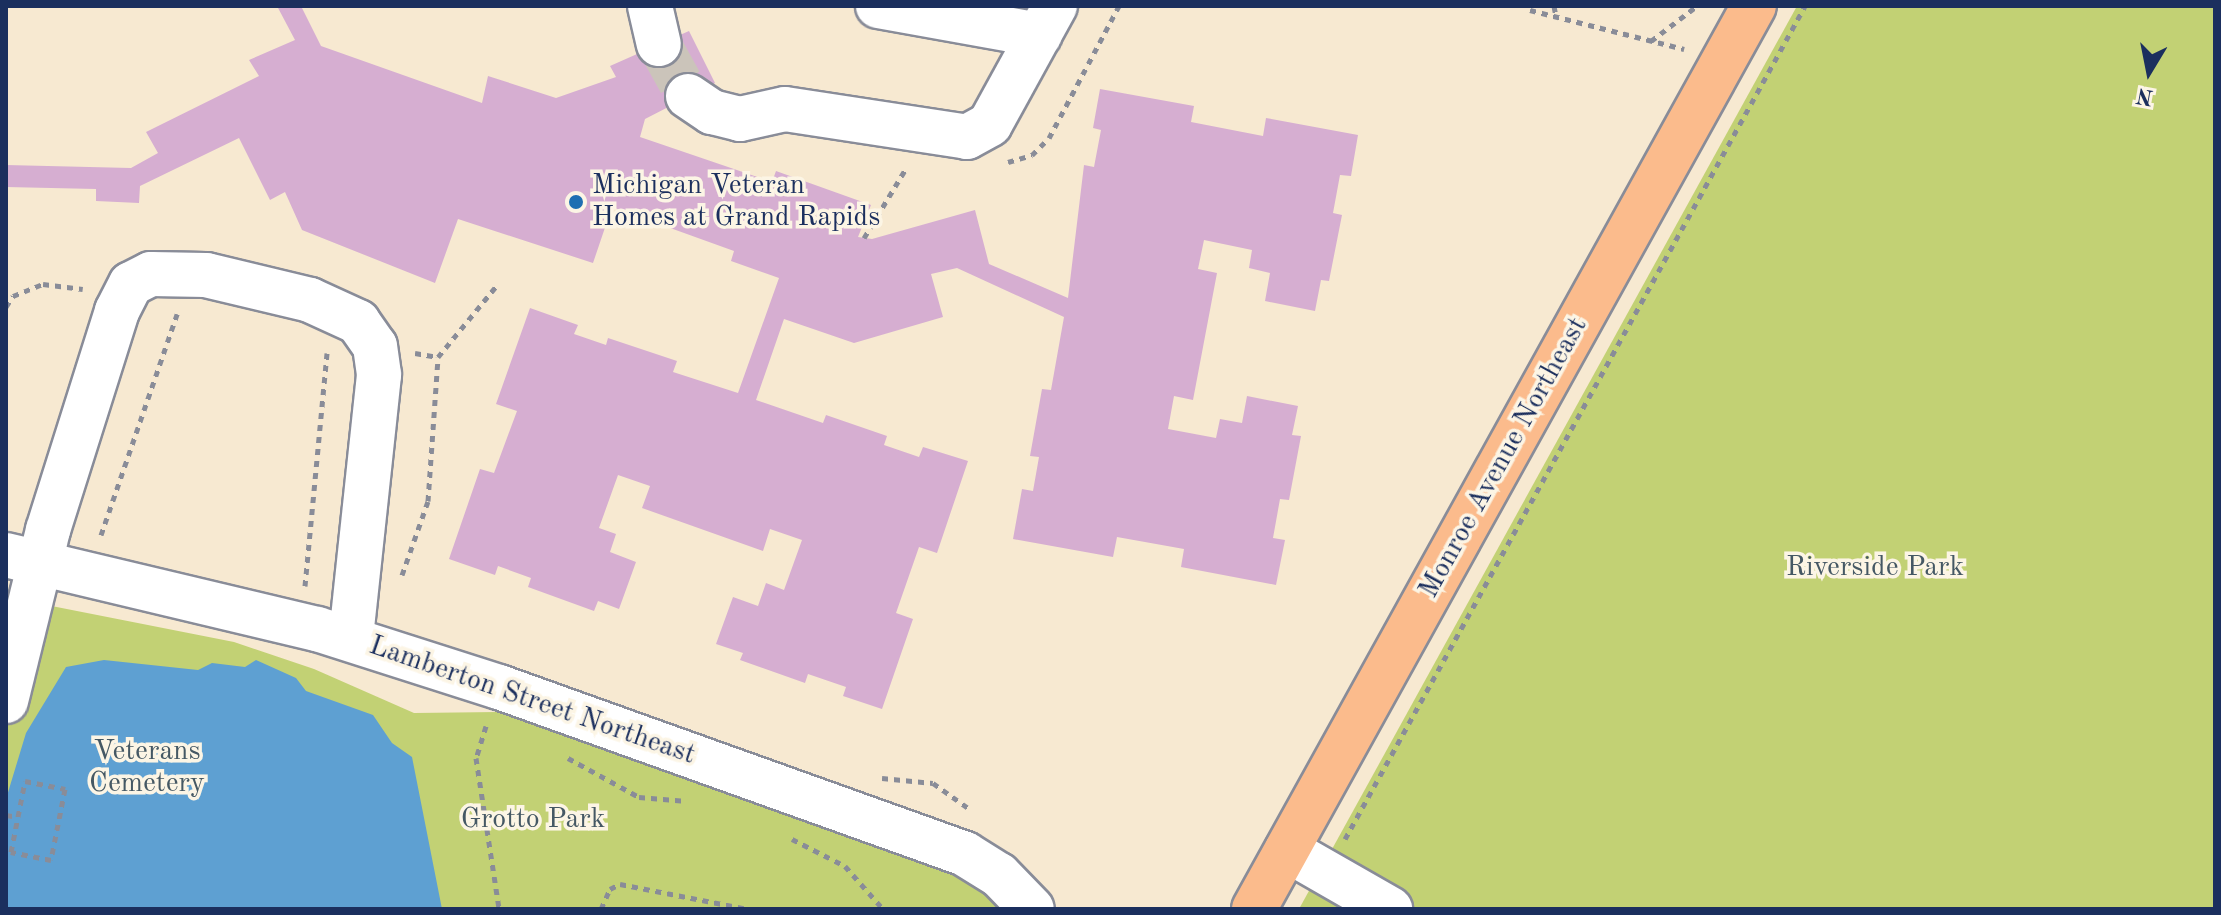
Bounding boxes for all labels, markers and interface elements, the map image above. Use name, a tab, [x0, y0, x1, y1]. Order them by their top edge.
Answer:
north arrow	[2109, 32, 2189, 112]
text: N	[2135, 83, 2155, 108]
place label: Michigan Veteran Homes at Grand Rapids	[592, 169, 880, 235]
marker: Michigan Veteran Homes at Grand Rapids	[567, 193, 585, 211]
street label: Monroe Avenue Northeast	[1413, 312, 1595, 604]
park label: Riverside Park	[1786, 551, 1964, 585]
street label: Lamberton Street Northeast	[364, 629, 700, 773]
park label: Veterans Cemetery	[89, 735, 205, 801]
park label: Grotto Park	[461, 803, 605, 837]

